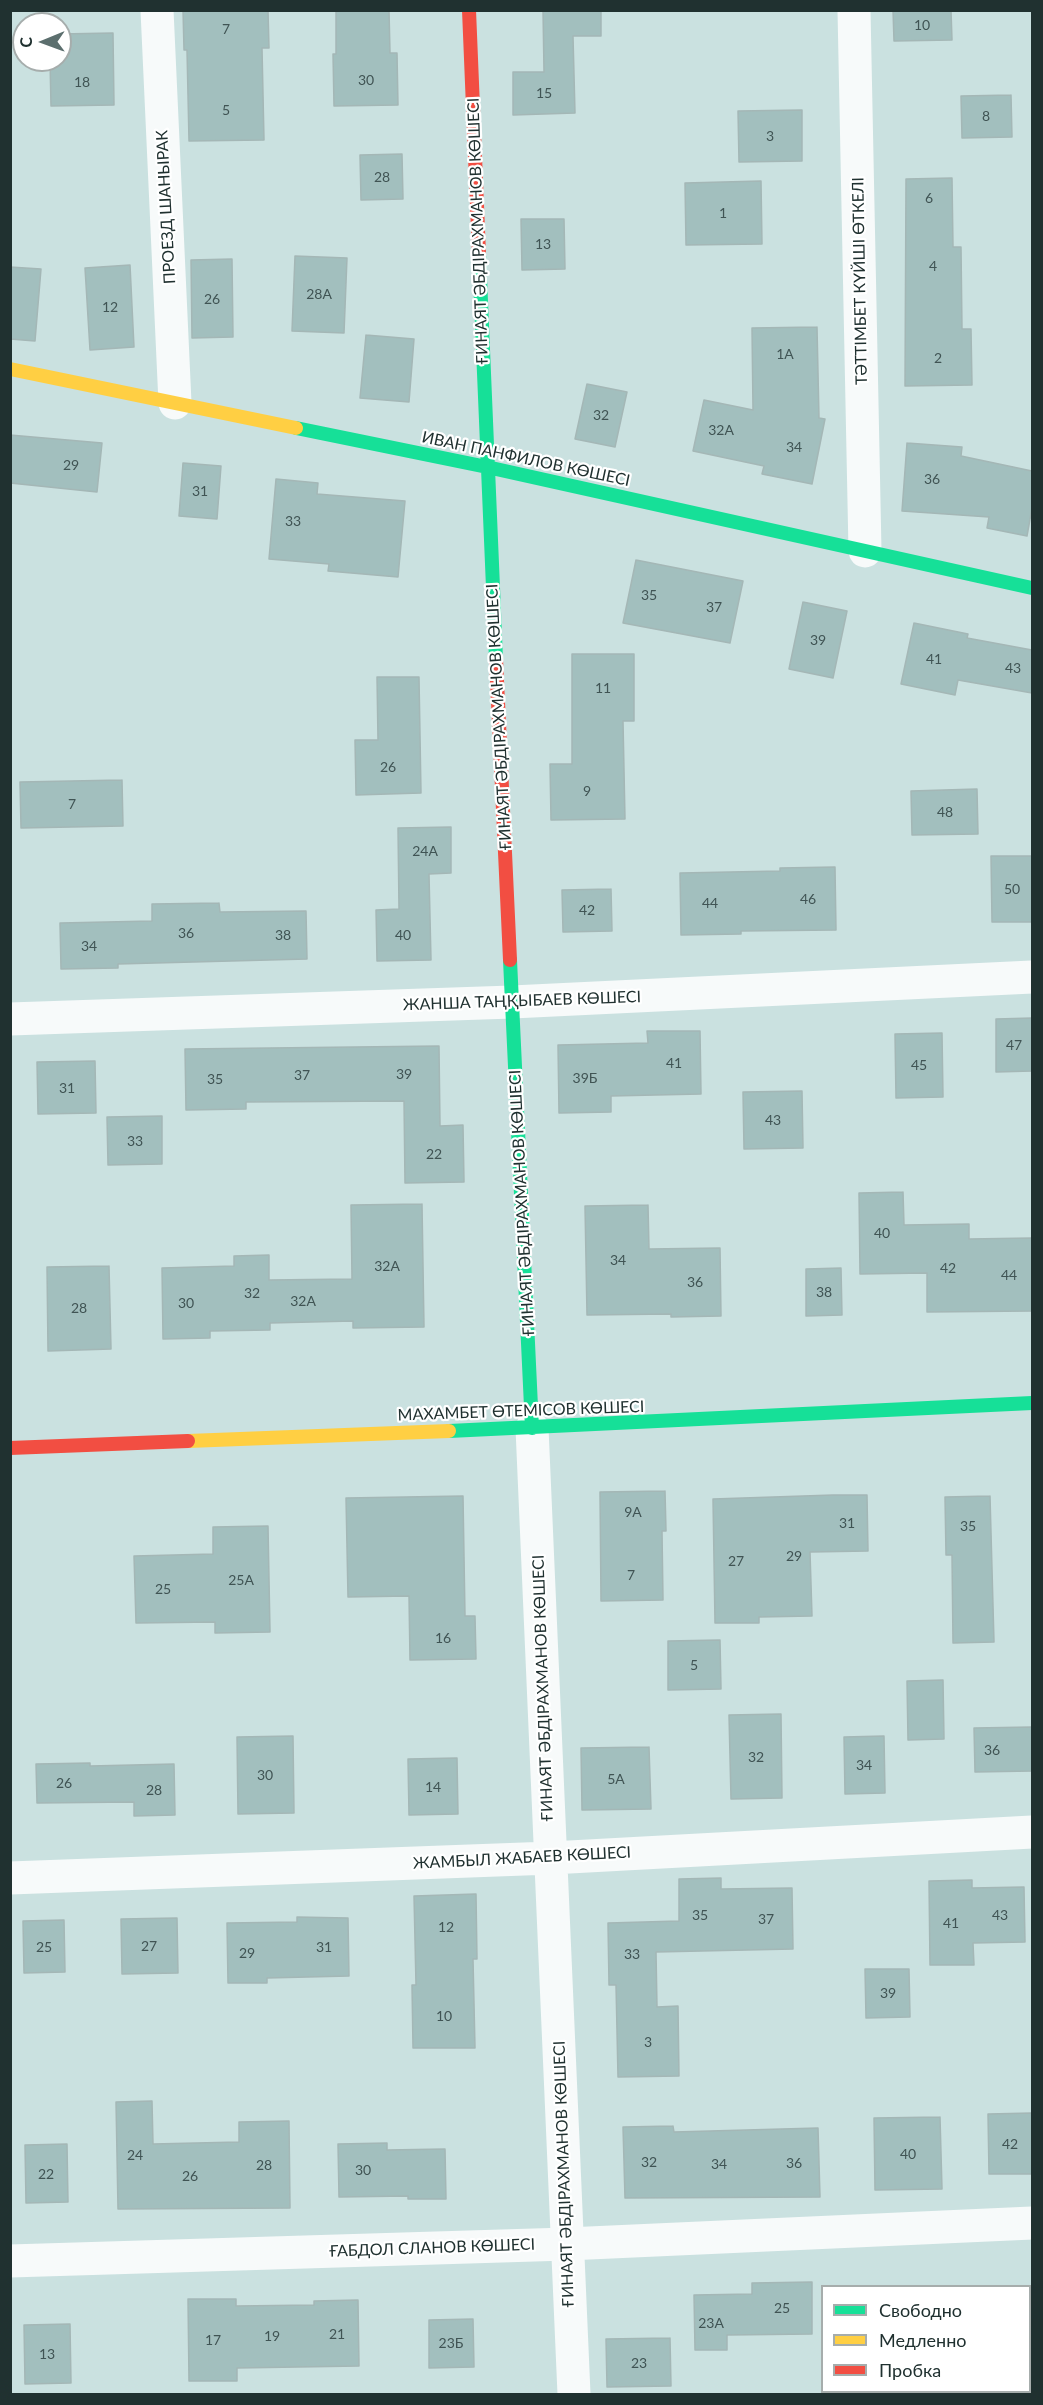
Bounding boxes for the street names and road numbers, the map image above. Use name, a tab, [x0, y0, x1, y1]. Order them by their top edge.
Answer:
street label: ҒИНАЯТ ӘБДІРАХМАНОВ КӨШЕСІ	[464, 97, 492, 365]
street label: ПРОЕЗД ШАНЫРАК	[152, 130, 180, 284]
street label: ТӘТТІМБЕТ КҮЙШІ ӨТКЕЛІ	[849, 177, 871, 385]
street label: ИВАН ПАНФИЛОВ КӨШЕСІ	[420, 428, 632, 490]
street label: ҒИНАЯТ ӘБДІРАХМАНОВ КӨШЕСІ	[482, 583, 516, 851]
street label: ЖАНША ТАҢҚЫБАЕВ КӨШЕСІ	[403, 987, 641, 1015]
street label: ҒИНАЯТ ӘБДІРАХМАНОВ КӨШЕСІ	[505, 1069, 539, 1337]
street label: МАХАМБЕТ ӨТЕМІСОВ КӨШЕСІ	[397, 1397, 645, 1425]
street label: ҒИНАЯТ ӘБДІРАХМАНОВ КӨШЕСІ	[529, 1554, 557, 1822]
street label: ЖАМБЫЛ ЖАБАЕВ КӨШЕСІ	[412, 1843, 632, 1873]
street label: ҒИНАЯТ ӘБДІРАХМАНОВ КӨШЕСІ	[550, 2040, 578, 2308]
street label: ҒАБДОЛ СЛАНОВ КӨШЕСІ	[329, 2235, 535, 2261]

